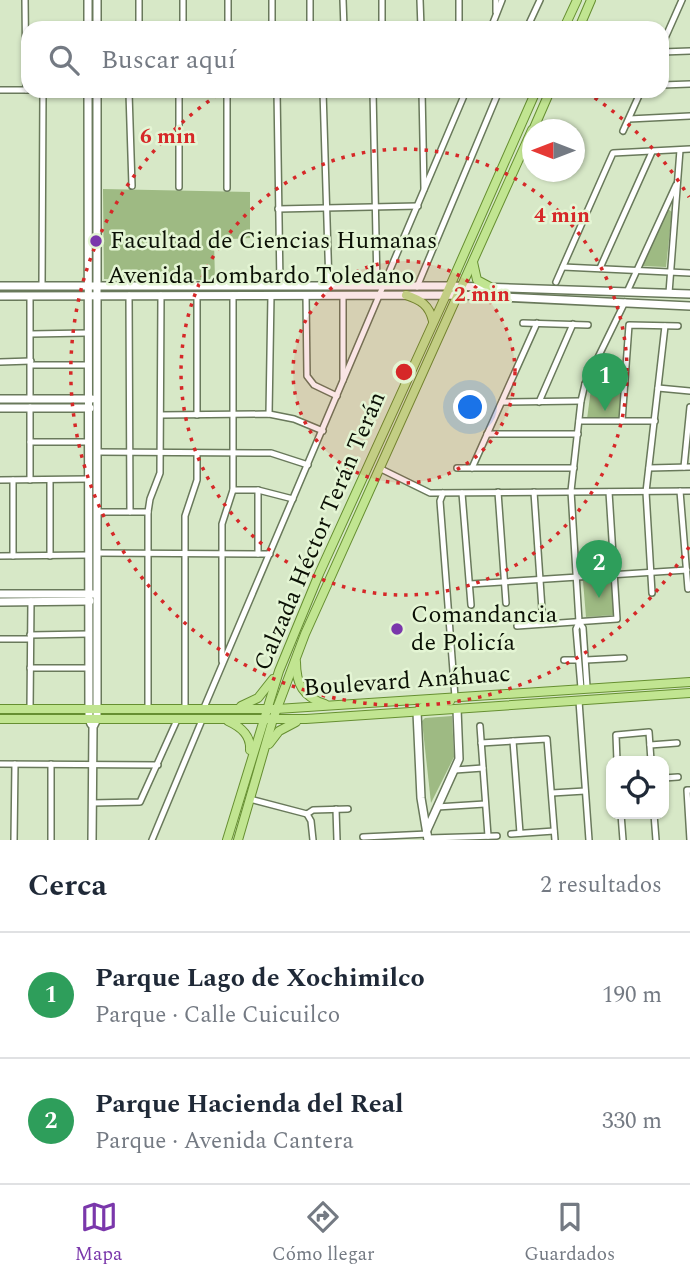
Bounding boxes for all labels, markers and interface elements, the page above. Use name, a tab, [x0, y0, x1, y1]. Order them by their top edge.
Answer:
search box	[21, 21, 669, 98]
text: Buscar aquí	[101, 40, 236, 80]
icon: search	[45, 41, 83, 79]
north arrow	[522, 119, 585, 182]
text: 6 min	[140, 121, 196, 153]
text: 4 min	[534, 200, 590, 232]
place label: Facultad de Ciencias Humanas	[110, 223, 437, 259]
marker: Facultad de Ciencias Humanas	[88, 233, 104, 249]
street label: Avenida Lombardo Toledano	[107, 258, 415, 294]
text: 2 min	[454, 279, 510, 311]
pin: 1	[582, 353, 628, 411]
centre of rings	[392, 360, 416, 384]
street label: Calzada Héctor Terán Terán	[245, 386, 395, 676]
your location	[453, 390, 487, 424]
pin: 2	[576, 540, 622, 598]
place label: Comandancia de Policía	[411, 597, 558, 661]
marker: Comandancia de Policía	[389, 621, 405, 637]
street label: Boulevard Anáhuac	[302, 656, 512, 706]
map controls	[606, 756, 669, 819]
button: locate	[606, 756, 669, 819]
text: Cerca	[28, 863, 107, 909]
text: 2 resultados	[540, 868, 662, 903]
text: Parque Lago de Xochimilco	[95, 958, 425, 998]
text: 1	[45, 978, 57, 1013]
text: 190 m	[602, 978, 662, 1013]
text: Parque · Calle Cuicuilco	[95, 998, 340, 1033]
text: Parque Hacienda del Real	[95, 1084, 404, 1124]
text: 2	[45, 1104, 57, 1139]
text: 330 m	[602, 1104, 662, 1139]
text: Parque · Avenida Cantera	[95, 1124, 354, 1159]
tab: Mapa	[75, 1198, 122, 1269]
tab: Cómo llegar	[272, 1198, 375, 1269]
tab: Guardados	[524, 1198, 615, 1269]

